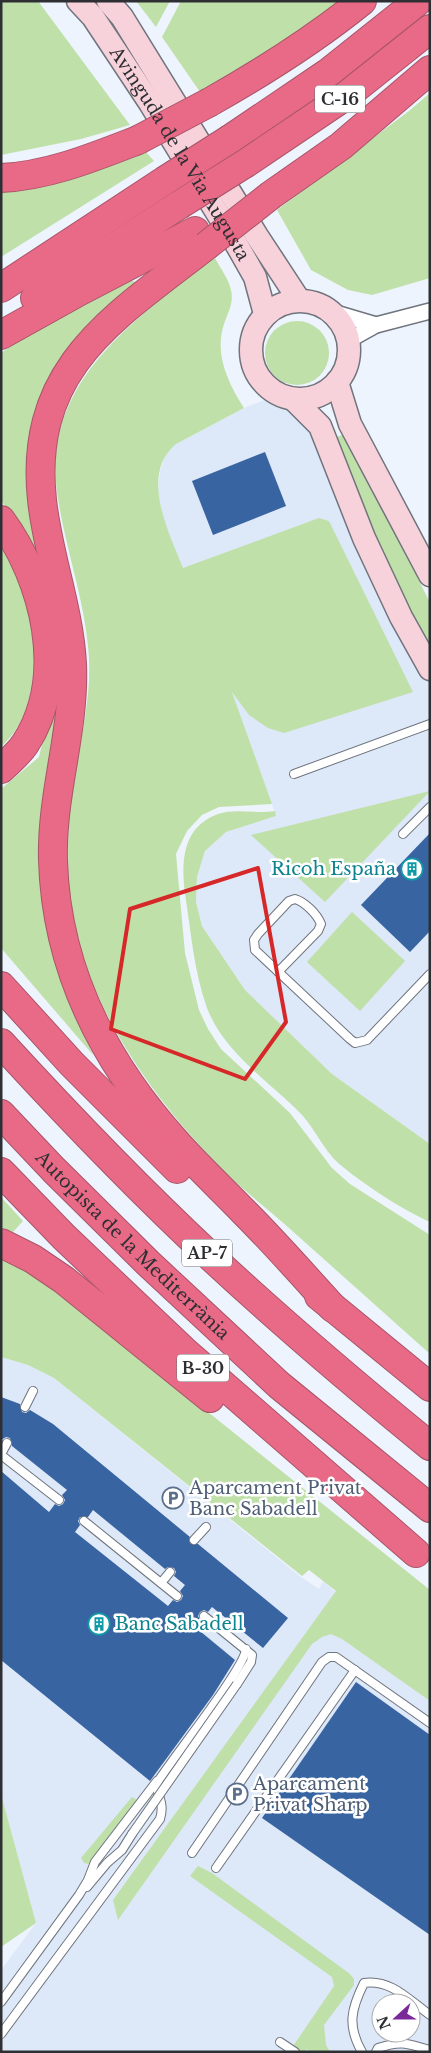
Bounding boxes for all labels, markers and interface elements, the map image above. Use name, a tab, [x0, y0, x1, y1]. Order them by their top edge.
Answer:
street label: Avinguda de la Via Augusta	[104, 42, 255, 265]
road number: C-16	[315, 86, 365, 112]
building icon: Ricoh España	[400, 857, 424, 881]
place label: Ricoh España	[271, 858, 396, 880]
street label: Autopista de la Mediterrània	[30, 1146, 234, 1344]
road number: AP-7	[182, 1240, 232, 1266]
road number: B-30	[177, 1355, 229, 1382]
place label: Aparcament Privat Banc Sabadell	[188, 1477, 362, 1520]
parking icon: Aparcament Privat Banc Sabadell	[161, 1486, 185, 1510]
building icon: Banc Sabadell	[87, 1612, 111, 1636]
place label: Banc Sabadell	[115, 1613, 244, 1635]
place label: Aparcament Privat Sharp	[252, 1773, 368, 1816]
parking icon: Aparcament Privat Sharp	[225, 1782, 249, 1806]
north arrow	[371, 1993, 421, 2043]
text: N	[373, 2013, 395, 2032]

